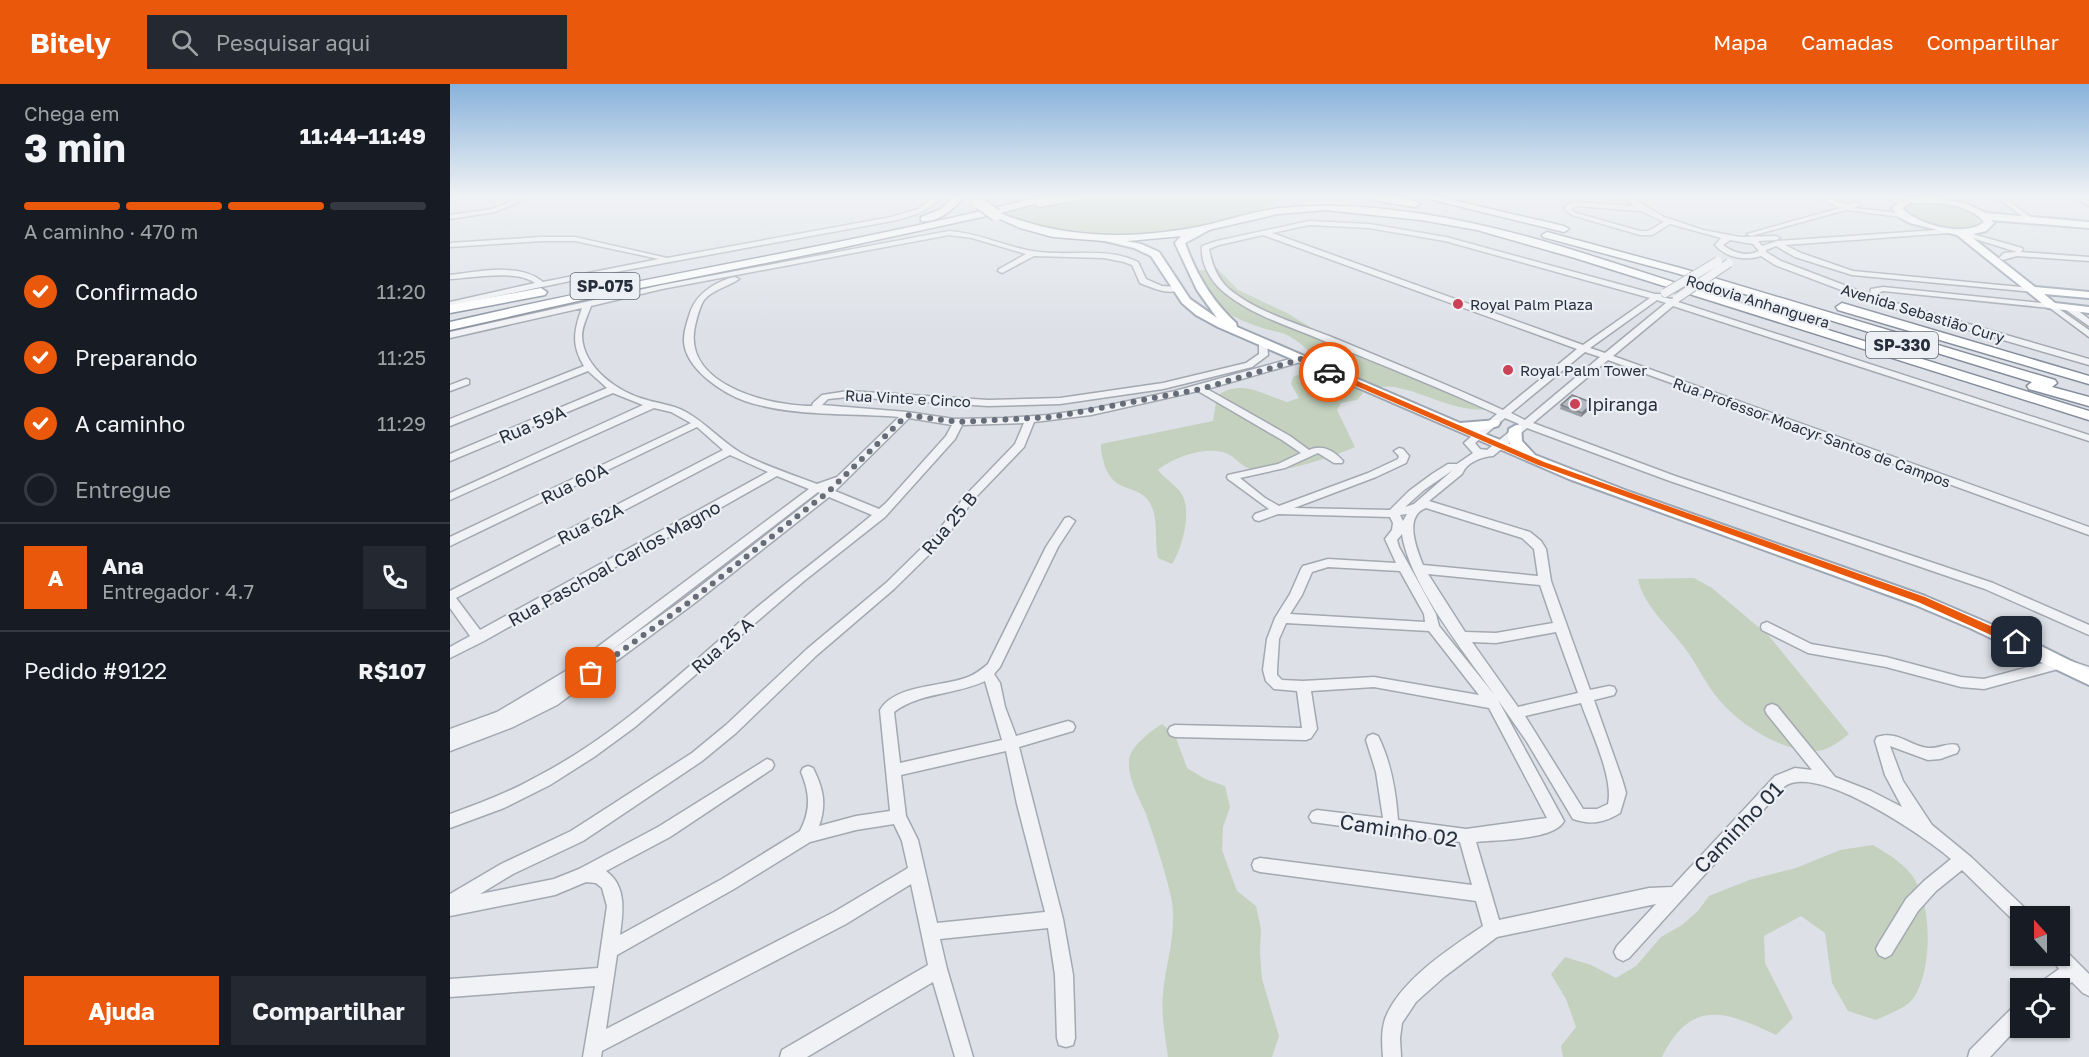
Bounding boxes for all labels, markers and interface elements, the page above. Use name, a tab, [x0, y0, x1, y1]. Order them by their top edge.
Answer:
search box	[147, 15, 567, 69]
text: Bitely	[30, 26, 111, 59]
icon: search	[168, 26, 201, 59]
text: Pesquisar aqui	[216, 29, 370, 56]
text: Mapa	[1713, 29, 1768, 55]
text: Camadas	[1801, 29, 1893, 55]
text: Compartilhar	[1926, 29, 2059, 55]
text: Chega em	[24, 101, 119, 125]
text: 11:44–11:49	[300, 122, 426, 149]
text: 3 min	[24, 124, 126, 171]
text: A caminho · 470 m	[24, 219, 198, 243]
street label: Rodovia Anhanguera	[1684, 271, 1832, 331]
road number: SP-075	[570, 273, 640, 299]
icon: check	[24, 275, 57, 308]
text: Confirmado	[75, 278, 198, 305]
text: 11:20	[377, 279, 426, 303]
street label: Avenida Sebastião Cury	[1839, 280, 2007, 347]
place label: Royal Palm Plaza	[1470, 295, 1593, 313]
marker: Royal Palm Plaza	[1451, 297, 1465, 311]
road number: SP-330	[1866, 332, 1938, 358]
icon: check	[24, 341, 57, 374]
courier	[1299, 342, 1359, 402]
text: Preparando	[75, 344, 198, 371]
text: 11:25	[377, 345, 426, 369]
icon: car	[1313, 356, 1346, 389]
place label: Royal Palm Tower	[1520, 361, 1647, 379]
marker: Royal Palm Tower	[1501, 363, 1515, 377]
street label: Rua Professor Moacyr Santos de Campos	[1671, 373, 1953, 491]
street label: Rua Vinte e Cinco	[845, 386, 971, 410]
place label: Ipiranga	[1587, 393, 1658, 415]
marker: Ipiranga	[1568, 397, 1582, 411]
street label: Rua 59A	[495, 400, 569, 448]
icon: check	[24, 407, 57, 440]
text: A caminho	[75, 410, 185, 437]
text: 11:29	[377, 411, 426, 435]
street label: Rua 60A	[537, 457, 611, 509]
text: Entregue	[75, 476, 171, 503]
street label: Rua 25 B	[917, 487, 981, 559]
street label: Rua Paschoal Carlos Magno	[504, 495, 724, 631]
street label: Rua 62A	[553, 497, 627, 549]
button: phone	[363, 546, 426, 609]
text: Ana	[102, 552, 144, 579]
text: A	[48, 564, 63, 591]
text: Entregador · 4.7	[102, 579, 254, 603]
street label: Rua 25 A	[687, 612, 757, 678]
pin	[1991, 616, 2042, 667]
icon: home	[2000, 625, 2033, 658]
pin	[565, 647, 616, 698]
icon: bag	[574, 656, 607, 689]
text: Pedido #9122	[24, 657, 167, 684]
text: R$107	[358, 657, 426, 684]
street label: Caminho 01	[1688, 776, 1788, 878]
street label: Caminho 02	[1338, 808, 1460, 852]
north arrow	[2010, 906, 2070, 966]
map controls	[2010, 906, 2070, 1038]
button: Ajuda	[24, 976, 219, 1045]
button: Compartilhar	[231, 976, 426, 1045]
button: locate	[2010, 978, 2070, 1038]

